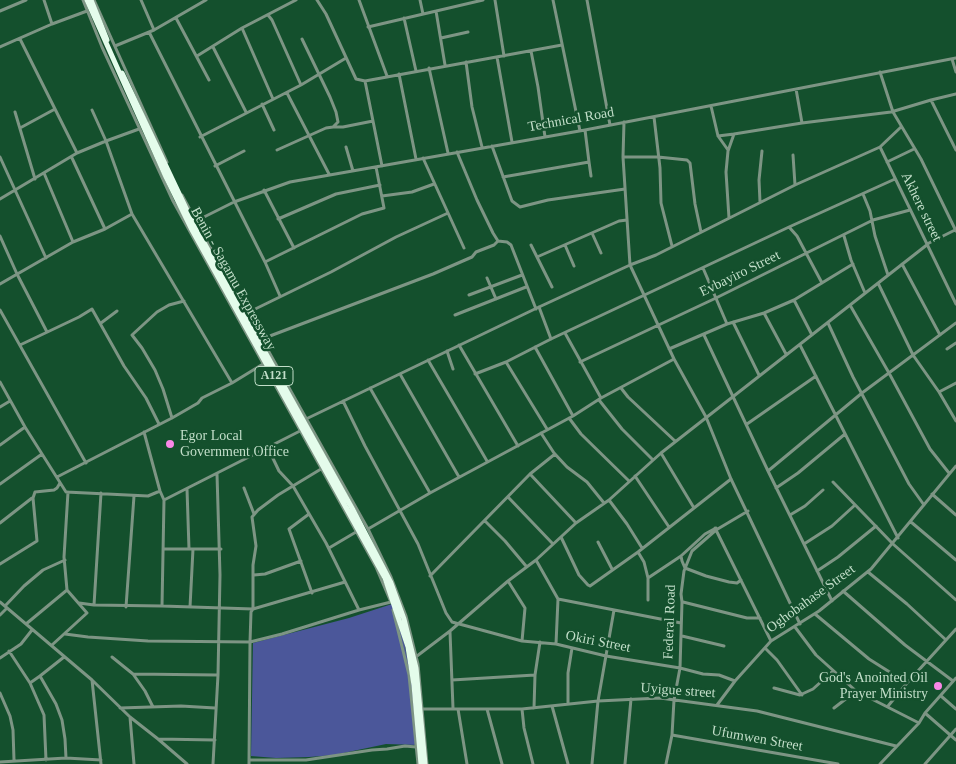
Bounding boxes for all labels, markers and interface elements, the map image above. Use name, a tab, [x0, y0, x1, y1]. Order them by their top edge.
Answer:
street label: Technical Road	[527, 104, 615, 136]
street label: Akhere street	[897, 170, 945, 244]
street label: Benin - Sagamu Expressway	[187, 204, 279, 354]
street label: Evbayiro Street	[697, 247, 783, 301]
road number: A121	[255, 366, 293, 386]
place label: Egor Local Government Office	[180, 428, 289, 461]
marker: Egor Local Government Office	[164, 438, 176, 450]
street label: Oghobahase Street	[763, 561, 859, 637]
street label: Federal Road	[660, 584, 680, 660]
street label: Okiri Street	[564, 627, 632, 657]
place label: God's Anointed Oil Prayer Ministry	[819, 670, 928, 702]
street label: Uyigue street	[640, 680, 716, 702]
marker: God's Anointed Oil Prayer Ministry	[932, 680, 944, 692]
street label: Ufumwen Street	[710, 723, 804, 755]

